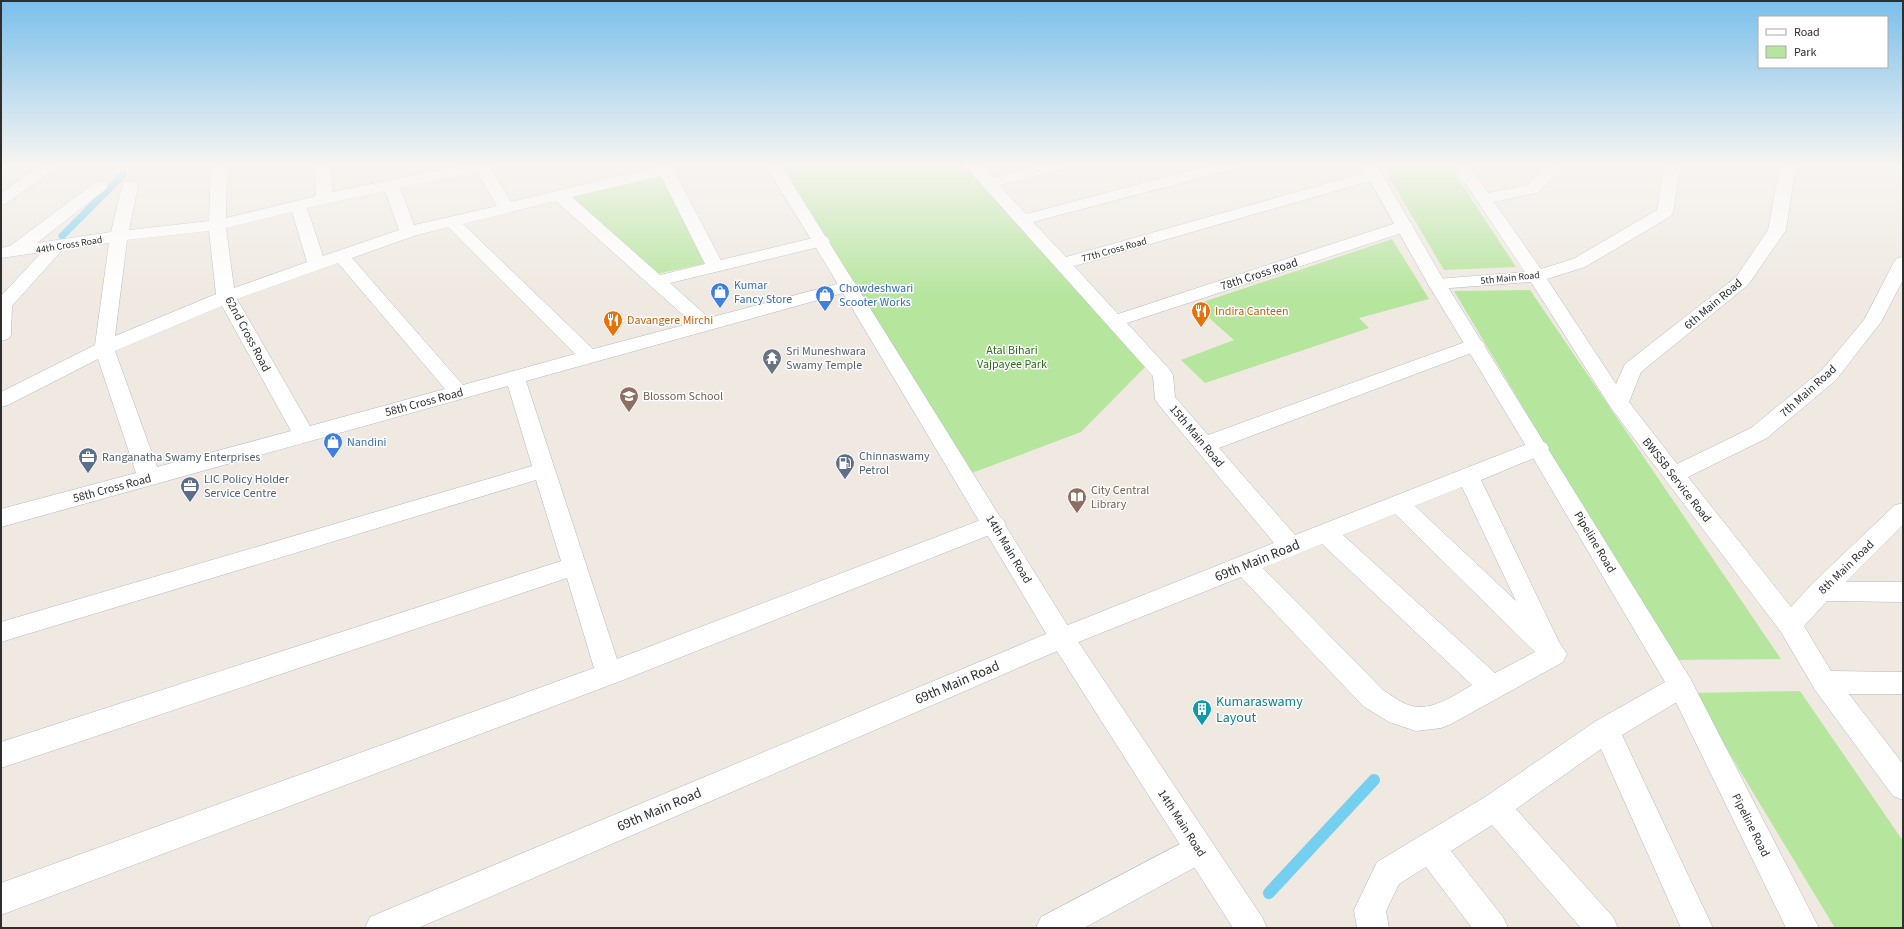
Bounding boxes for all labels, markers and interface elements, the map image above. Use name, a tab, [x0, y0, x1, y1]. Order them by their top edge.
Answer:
legend	[1758, 16, 1888, 68]
text: Road	[1794, 24, 1820, 41]
text: Park	[1794, 44, 1816, 61]
street label: 44th Cross Road	[35, 233, 103, 257]
street label: 77th Cross Road	[1080, 234, 1148, 266]
street label: 78th Cross Road	[1218, 254, 1300, 295]
street label: 5th Main Road	[1480, 268, 1540, 288]
street label: 6th Main Road	[1681, 275, 1746, 334]
place label: Kumar Fancy Store	[734, 277, 792, 308]
place label: Chowdeshwari Scooter Works	[839, 280, 913, 311]
shop icon: Kumar Fancy Store	[709, 281, 731, 309]
shop icon: Chowdeshwari Scooter Works	[814, 284, 836, 312]
street label: 62nd Cross Road	[221, 294, 275, 375]
restaurant icon: Indira Canteen	[1190, 300, 1212, 328]
place label: Indira Canteen	[1215, 303, 1288, 320]
restaurant icon: Davangere Mirchi	[602, 309, 624, 337]
place label: Davangere Mirchi	[627, 312, 713, 329]
park label: Atal Bihari Vajpayee Park	[977, 342, 1047, 373]
place label: Sri Muneshwara Swamy Temple	[786, 343, 866, 374]
temple icon: Sri Muneshwara Swamy Temple	[761, 347, 783, 375]
street label: 7th Main Road	[1776, 361, 1841, 422]
street label: 58th Cross Road	[383, 384, 465, 421]
school or university icon: Blossom School	[618, 385, 640, 413]
place label: Blossom School	[643, 388, 723, 405]
street label: 15th Main Road	[1165, 401, 1228, 471]
shop icon: Nandini	[322, 431, 344, 459]
place label: Nandini	[347, 434, 387, 451]
street label: BWSSB Service Road	[1638, 434, 1715, 526]
office icon: Ranganatha Swamy Enterprises	[77, 446, 99, 474]
place label: Chinnaswamy Petrol	[859, 448, 930, 479]
place label: Ranganatha Swamy Enterprises	[102, 449, 260, 466]
fuel station icon: Chinnaswamy Petrol	[834, 452, 856, 480]
street label: 58th Cross Road	[71, 470, 153, 507]
place label: LIC Policy Holder Service Centre	[204, 471, 290, 502]
office icon: LIC Policy Holder Service Centre	[179, 475, 201, 503]
place label: City Central Library	[1091, 482, 1149, 513]
library icon: City Central Library	[1066, 486, 1088, 514]
street label: Pipeline Road	[1570, 508, 1620, 576]
street label: 14th Main Road	[981, 512, 1036, 587]
street label: 69th Main Road	[1212, 535, 1303, 587]
street label: 8th Main Road	[1815, 536, 1878, 598]
street label: 69th Main Road	[912, 656, 1003, 710]
place label: Kumaraswamy Layout	[1216, 692, 1303, 728]
building icon: Kumaraswamy Layout	[1191, 698, 1213, 726]
street label: 69th Main Road	[614, 783, 705, 837]
street label: 14th Main Road	[1153, 786, 1210, 860]
street label: Pipeline Road	[1727, 791, 1774, 860]

